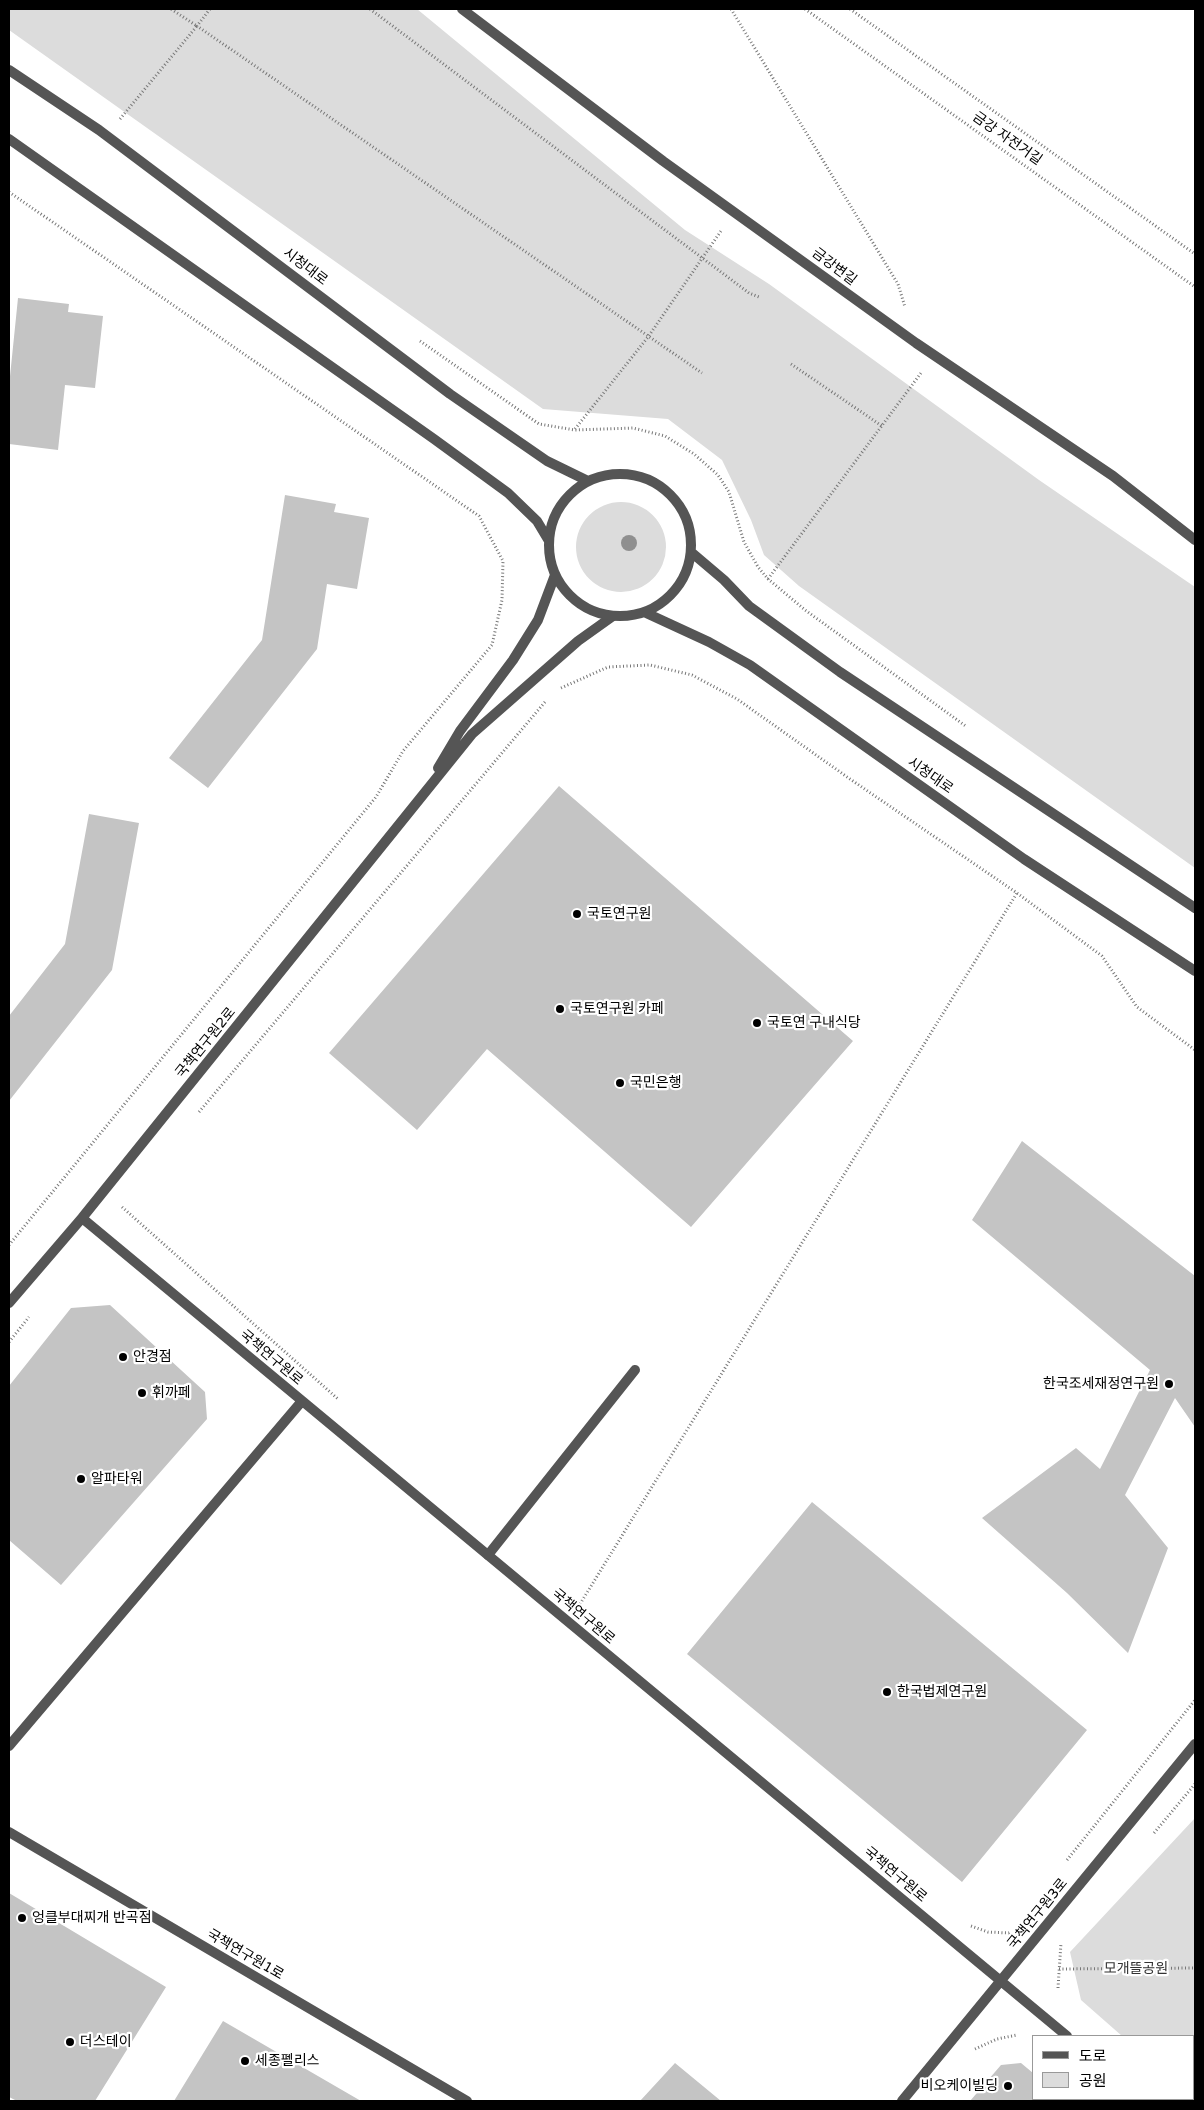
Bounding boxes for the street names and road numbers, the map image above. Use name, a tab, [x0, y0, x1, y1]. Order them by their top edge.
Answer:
street label: 금강 자전거길	[969, 109, 1045, 169]
street label: 시청대로	[279, 245, 331, 289]
street label: 금강변길	[808, 245, 860, 289]
street label: 시청대로	[904, 754, 956, 798]
street label: 국책연구원2로	[172, 1004, 240, 1082]
street label: 국책연구원로	[236, 1327, 306, 1389]
street label: 국책연구원로	[548, 1586, 618, 1648]
street label: 국책연구원로	[860, 1844, 930, 1906]
street label: 국책연구원3로	[1004, 1875, 1072, 1953]
street label: 국책연구원1로	[204, 1926, 286, 1984]

